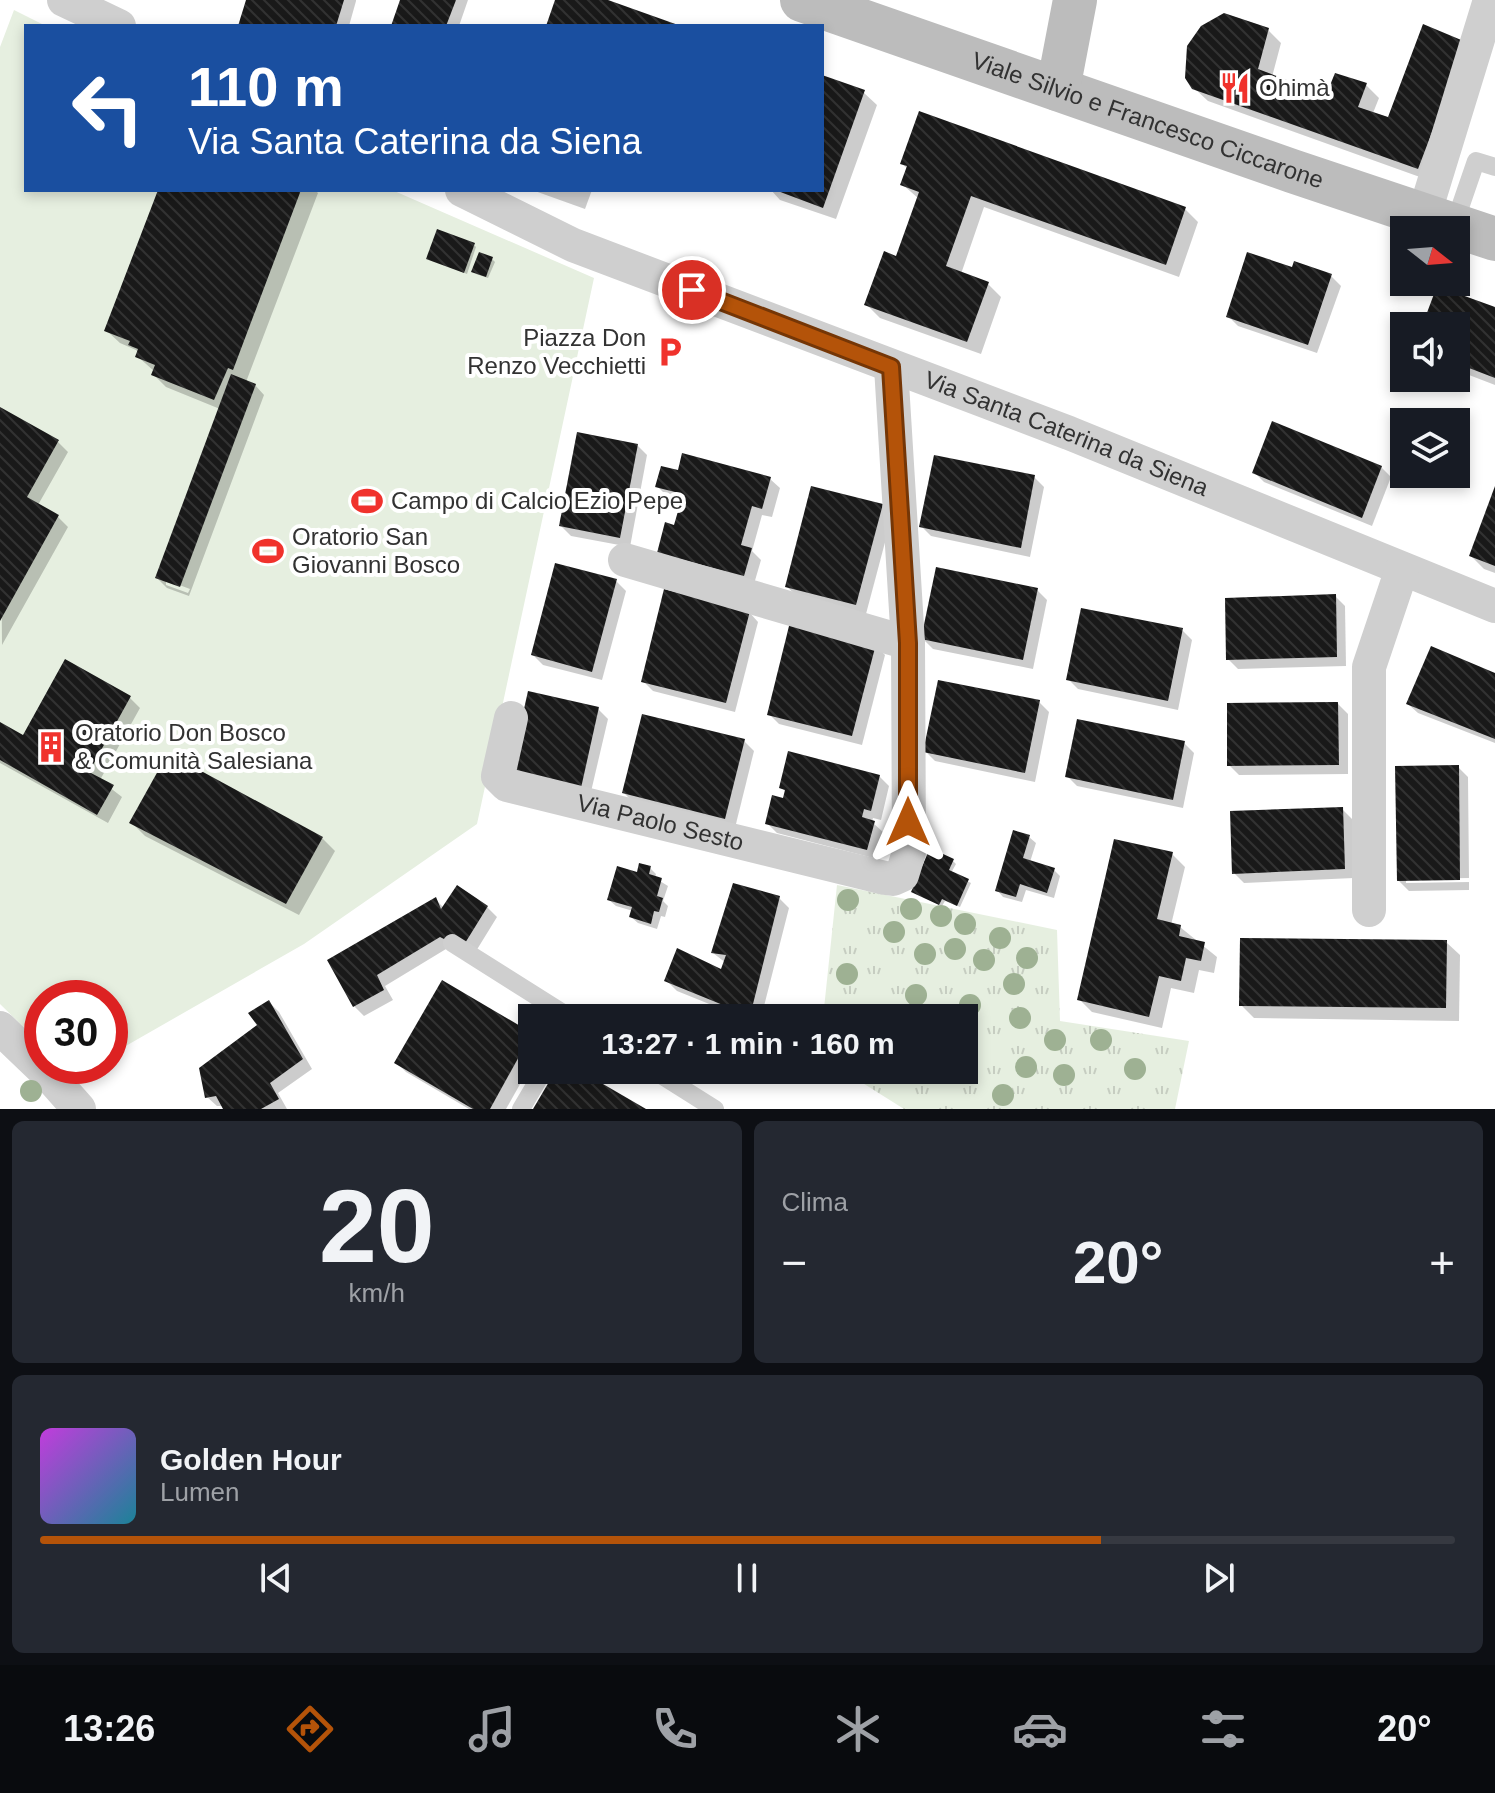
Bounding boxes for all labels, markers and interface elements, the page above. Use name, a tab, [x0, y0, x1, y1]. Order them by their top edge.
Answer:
street label: Viale Silvio e Francesco Ciccarone	[968, 46, 1327, 194]
text: 110 m	[188, 55, 344, 118]
icon: left	[56, 56, 160, 160]
restaurant icon: Ohimà	[1218, 71, 1252, 105]
place label: Ohimà	[1259, 74, 1330, 101]
text: Via Santa Caterina da Siena	[188, 121, 642, 162]
north arrow	[1390, 216, 1470, 296]
map controls	[1390, 216, 1470, 488]
pin	[658, 256, 726, 324]
icon: arrive	[670, 268, 714, 312]
button: sound	[1390, 312, 1470, 392]
place label: Piazza Don Renzo Vecchietti	[467, 324, 646, 379]
parking icon: Piazza Don Renzo Vecchietti	[653, 335, 687, 369]
street label: Via Santa Caterina da Siena	[921, 365, 1213, 501]
button: layers	[1390, 408, 1470, 488]
sports icon: Campo di Calcio Ezio Pepe	[350, 484, 384, 518]
place label: Campo di Calcio Ezio Pepe	[391, 487, 683, 514]
place label: Oratorio San Giovanni Bosco	[292, 523, 460, 578]
sports icon: Oratorio San Giovanni Bosco	[251, 534, 285, 568]
place label: Oratorio Don Bosco & Comunità Salesiana	[75, 719, 313, 774]
building icon: Oratorio Don Bosco & Comunità Salesiana	[34, 730, 68, 764]
position arrow	[866, 780, 950, 864]
street label: Via Paolo Sesto	[574, 789, 746, 856]
speed limit sign: 30	[24, 980, 128, 1084]
text: 13:27 · 1 min · 160 m	[601, 1027, 895, 1060]
text: 20	[319, 1168, 435, 1284]
text: Clima	[782, 1187, 848, 1217]
text: 20°	[1073, 1229, 1164, 1296]
text: −	[782, 1238, 807, 1287]
text: +	[1429, 1238, 1455, 1287]
text: km/h	[349, 1278, 405, 1308]
text: Golden Hour	[160, 1443, 342, 1476]
text: Lumen	[160, 1477, 240, 1507]
icon: previous	[254, 1556, 298, 1600]
icon: pause	[725, 1556, 769, 1600]
icon: next	[1197, 1556, 1241, 1600]
icon: directions	[282, 1701, 338, 1757]
icon: music	[464, 1701, 520, 1757]
icon: phone	[647, 1701, 703, 1757]
icon: climate	[830, 1701, 886, 1757]
icon: car	[1012, 1701, 1068, 1757]
icon: filters	[1195, 1701, 1251, 1757]
text: 13:26	[63, 1708, 155, 1749]
text: 20°	[1377, 1708, 1432, 1749]

